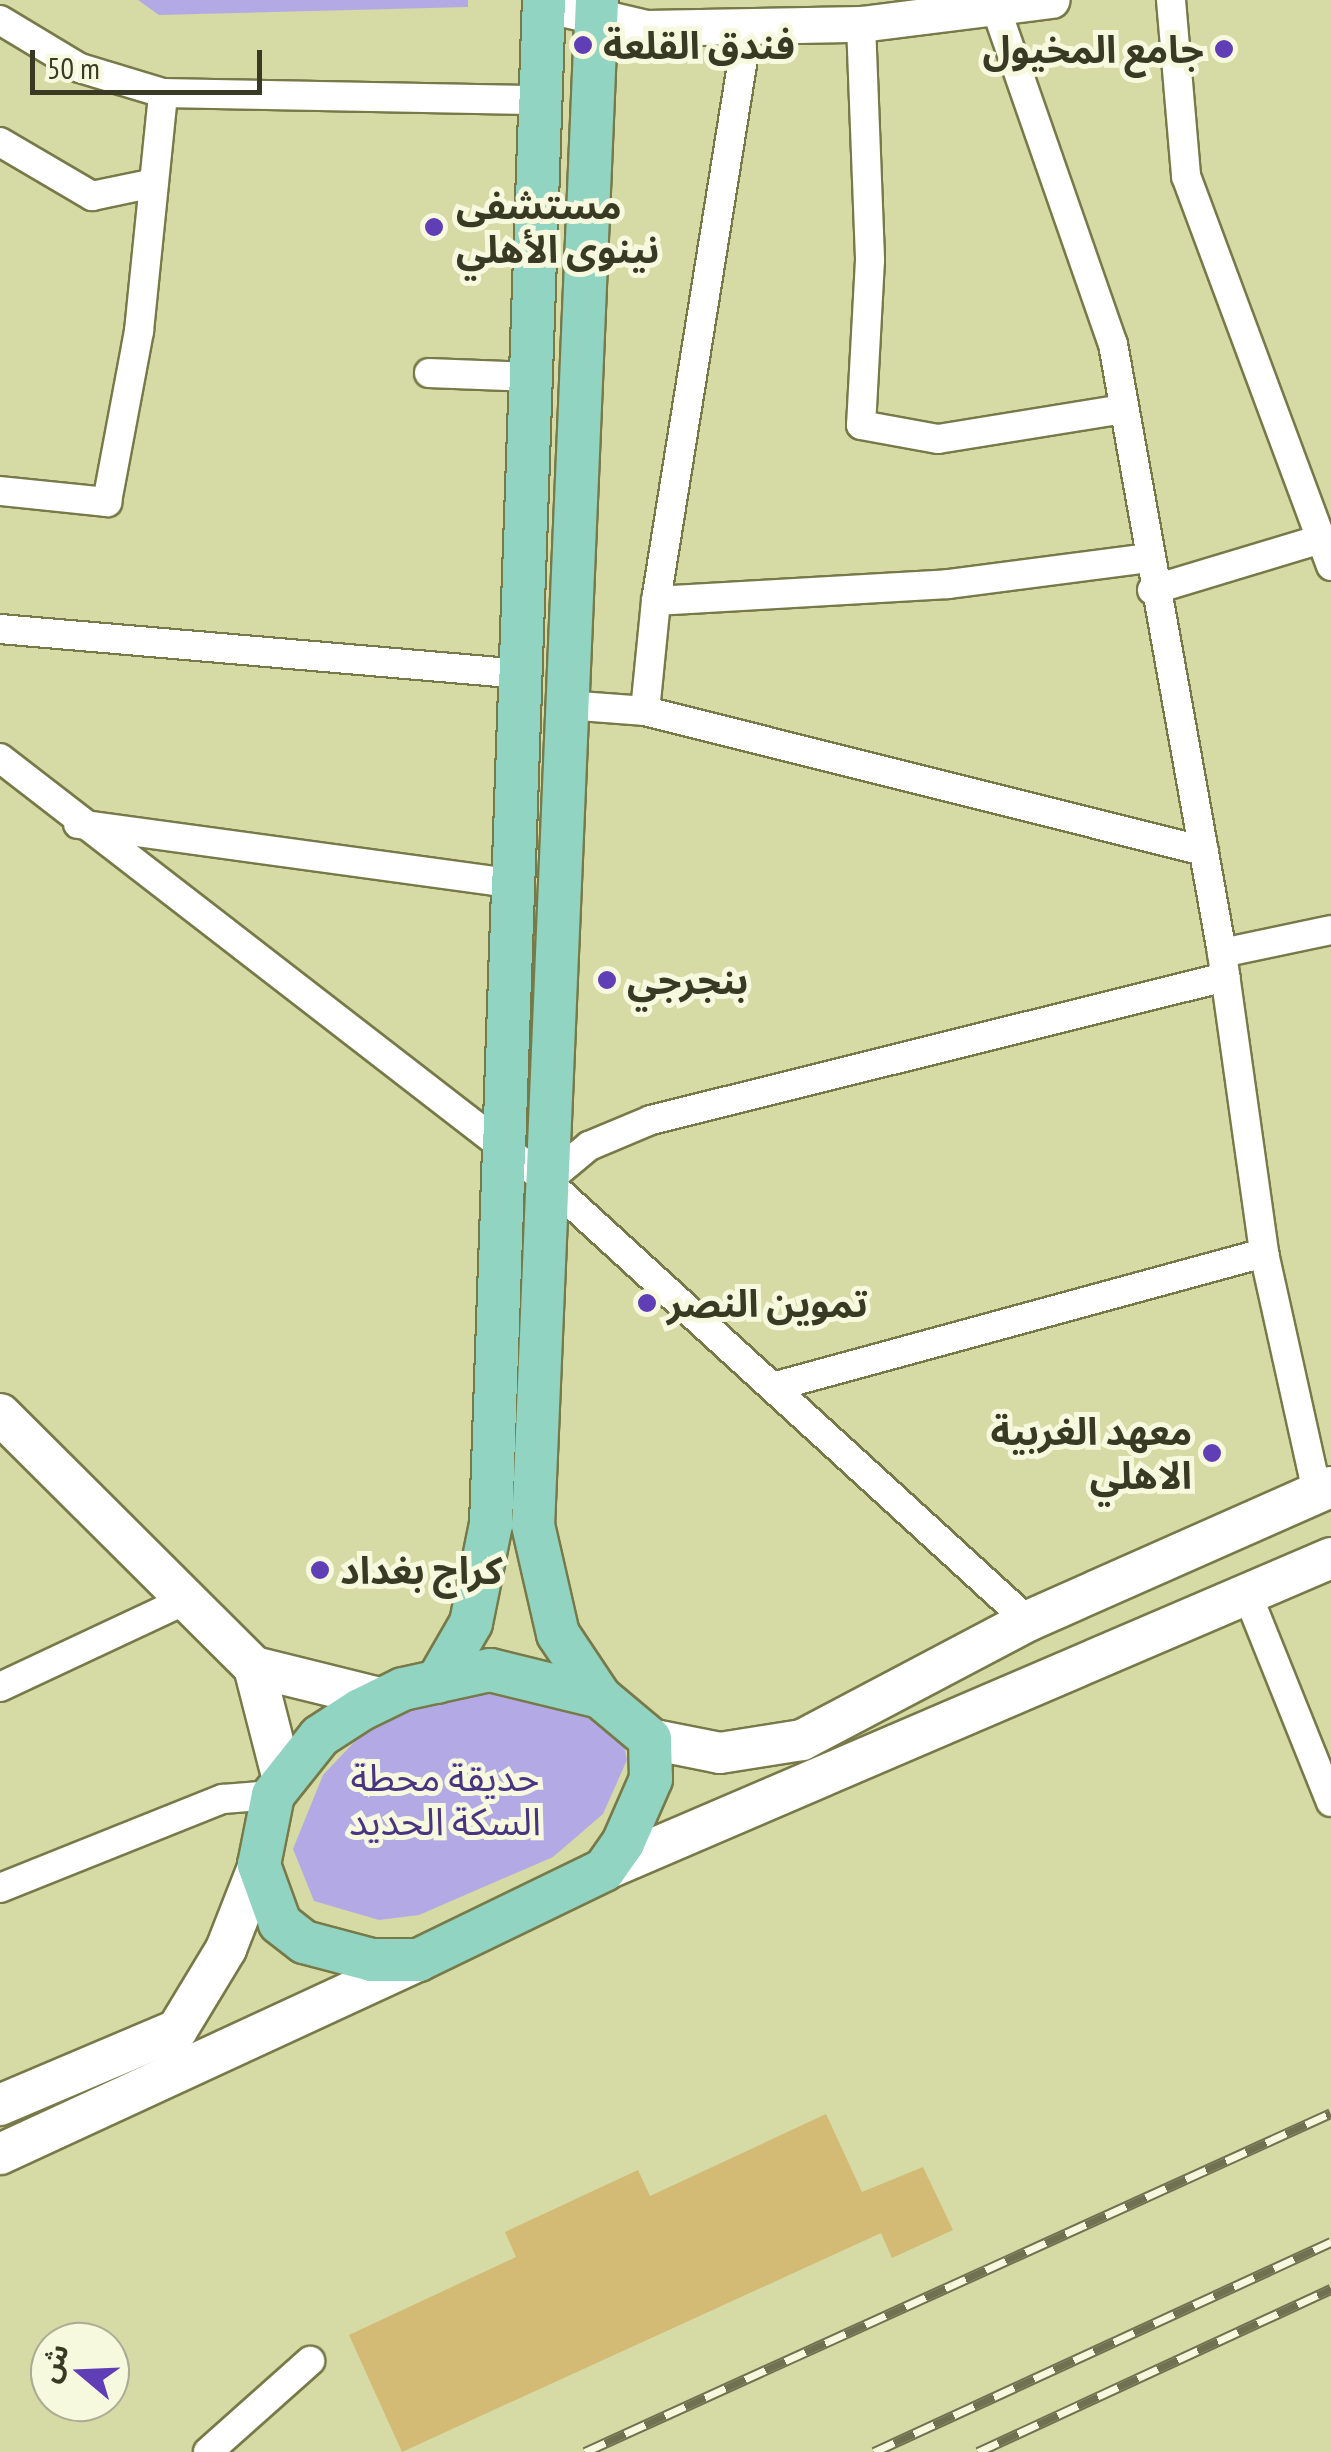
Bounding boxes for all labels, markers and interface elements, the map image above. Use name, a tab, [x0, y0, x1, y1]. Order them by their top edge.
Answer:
place label: فندق القلعة	[603, 22, 795, 68]
place label: جامع المخيول	[983, 26, 1204, 72]
scale bar	[35, 30, 268, 92]
marker: فندق القلعة	[572, 34, 594, 56]
marker: جامع المخيول	[1213, 38, 1235, 60]
text: 50 m	[47, 48, 100, 87]
place label: مستشفى نينوى الأهلي	[456, 182, 659, 272]
marker: مستشفى نينوى الأهلي	[421, 214, 447, 240]
place label: بنجرجي	[627, 957, 748, 1003]
marker: بنجرجي	[596, 969, 618, 991]
place label: تموين النصر	[667, 1280, 868, 1326]
marker: تموين النصر	[636, 1292, 658, 1314]
place label: معهد الغربية الاهلي	[990, 1408, 1192, 1498]
marker: معهد الغربية الاهلي	[1201, 1442, 1223, 1464]
place label: كراج بغداد	[340, 1547, 502, 1593]
marker: كراج بغداد	[309, 1559, 331, 1581]
park label: حديقة محطة السكة الحديد	[349, 1754, 541, 1844]
north arrow	[30, 2322, 130, 2422]
text: ش	[29, 2339, 77, 2387]

